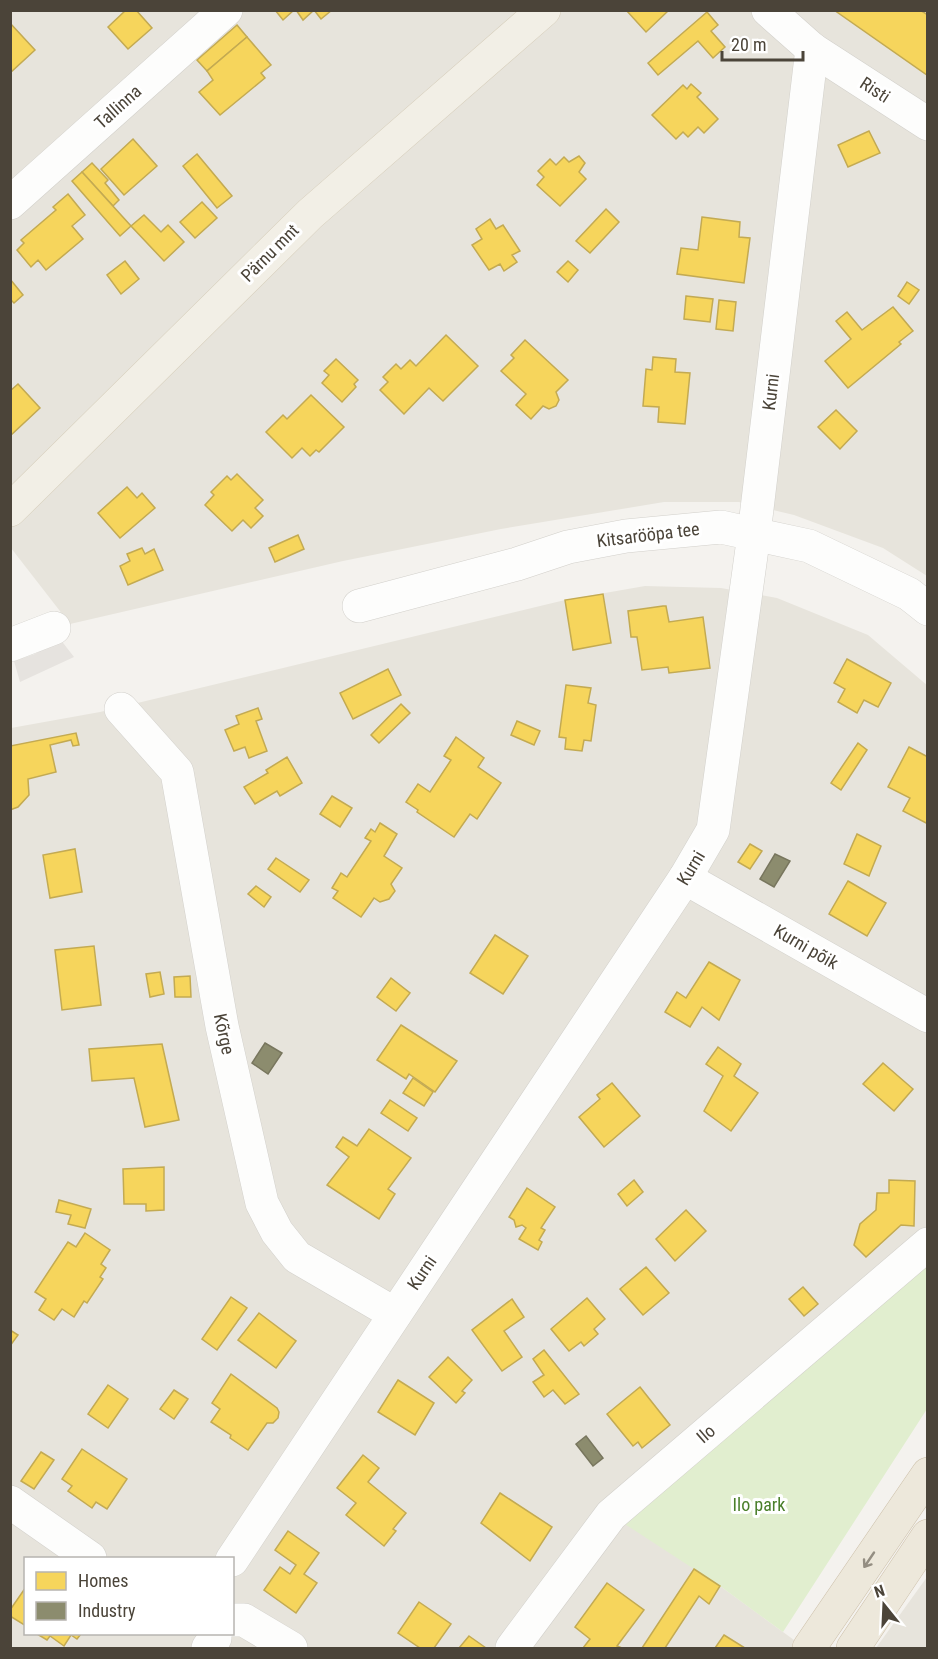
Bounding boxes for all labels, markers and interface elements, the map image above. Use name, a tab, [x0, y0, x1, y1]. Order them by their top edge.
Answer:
scale bar	[722, 24, 803, 62]
text: 20 m	[731, 34, 766, 55]
street label: Risti	[856, 72, 894, 107]
street label: Tallinna	[90, 80, 145, 133]
street label: Pärnu mnt	[236, 219, 303, 286]
street label: Kurni	[758, 372, 783, 411]
street label: Kitsarööpa tee	[595, 518, 700, 551]
street label: Kurni	[672, 847, 709, 889]
street label: Kurni põik	[770, 920, 842, 973]
street label: Kõrge	[210, 1012, 239, 1056]
street label: Kurni	[403, 1252, 441, 1294]
street label: Ilo	[692, 1420, 719, 1447]
park label: Ilo park	[733, 1494, 785, 1515]
one-way arrow	[863, 1551, 876, 1568]
legend	[24, 1557, 234, 1635]
text: Homes	[78, 1570, 128, 1591]
north arrow	[854, 1575, 914, 1635]
text: N	[872, 1581, 887, 1602]
text: Industry	[78, 1600, 136, 1621]

